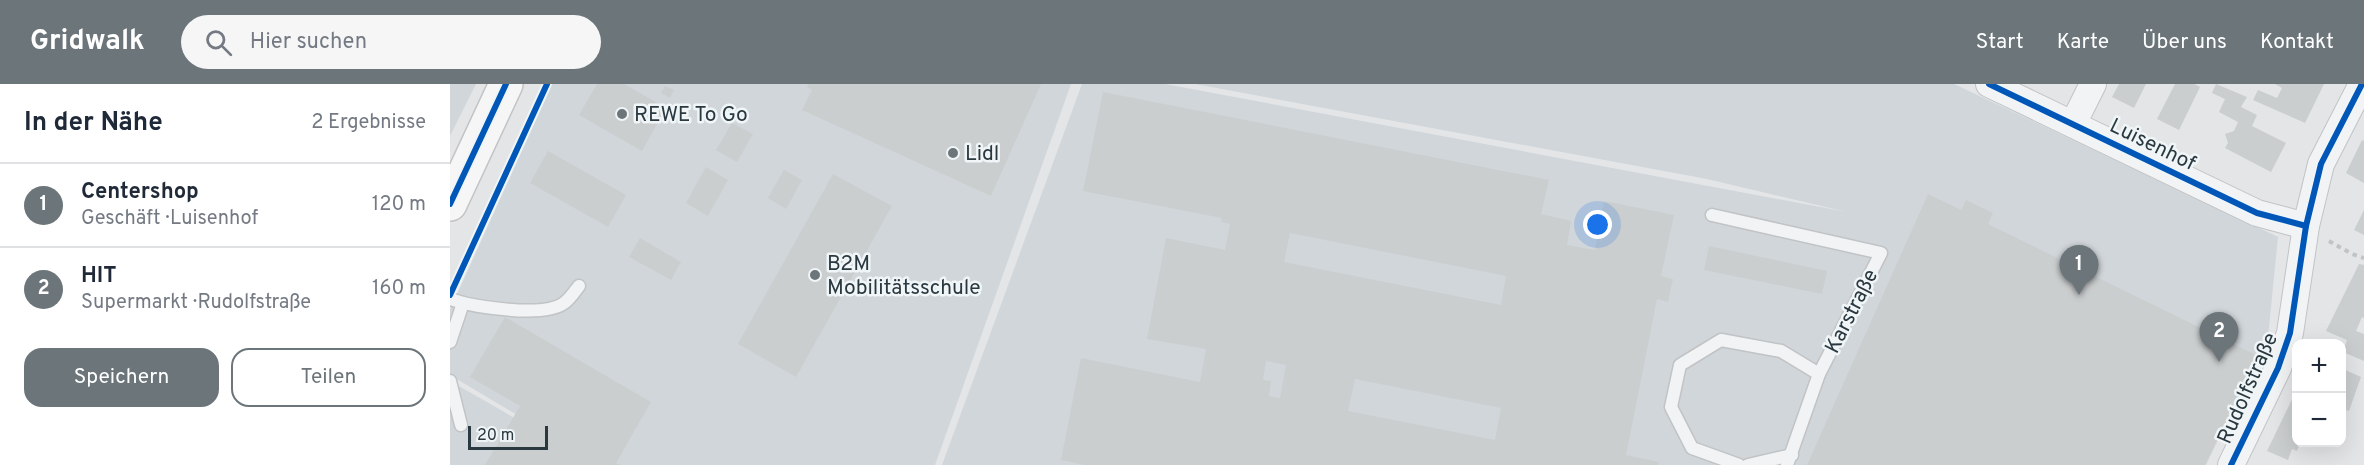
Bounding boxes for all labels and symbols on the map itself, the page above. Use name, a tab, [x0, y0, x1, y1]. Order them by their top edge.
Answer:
place label: REWE To Go	[634, 102, 748, 129]
marker: REWE To Go	[615, 107, 629, 121]
street label: Luisenhof	[2105, 113, 2200, 178]
place label: Lidl	[965, 141, 999, 168]
marker: Lidl	[946, 146, 960, 160]
your location	[1583, 210, 1612, 239]
pin: 1	[2060, 246, 2098, 295]
place label: B2M Mobilitätsschule	[827, 251, 981, 302]
street label: Karstraße	[1820, 265, 1885, 358]
marker: B2M Mobilitätsschule	[808, 268, 822, 282]
pin: 2	[2200, 312, 2238, 362]
street label: Rudolfstraße	[2212, 329, 2285, 449]
scale bar	[468, 423, 548, 450]

